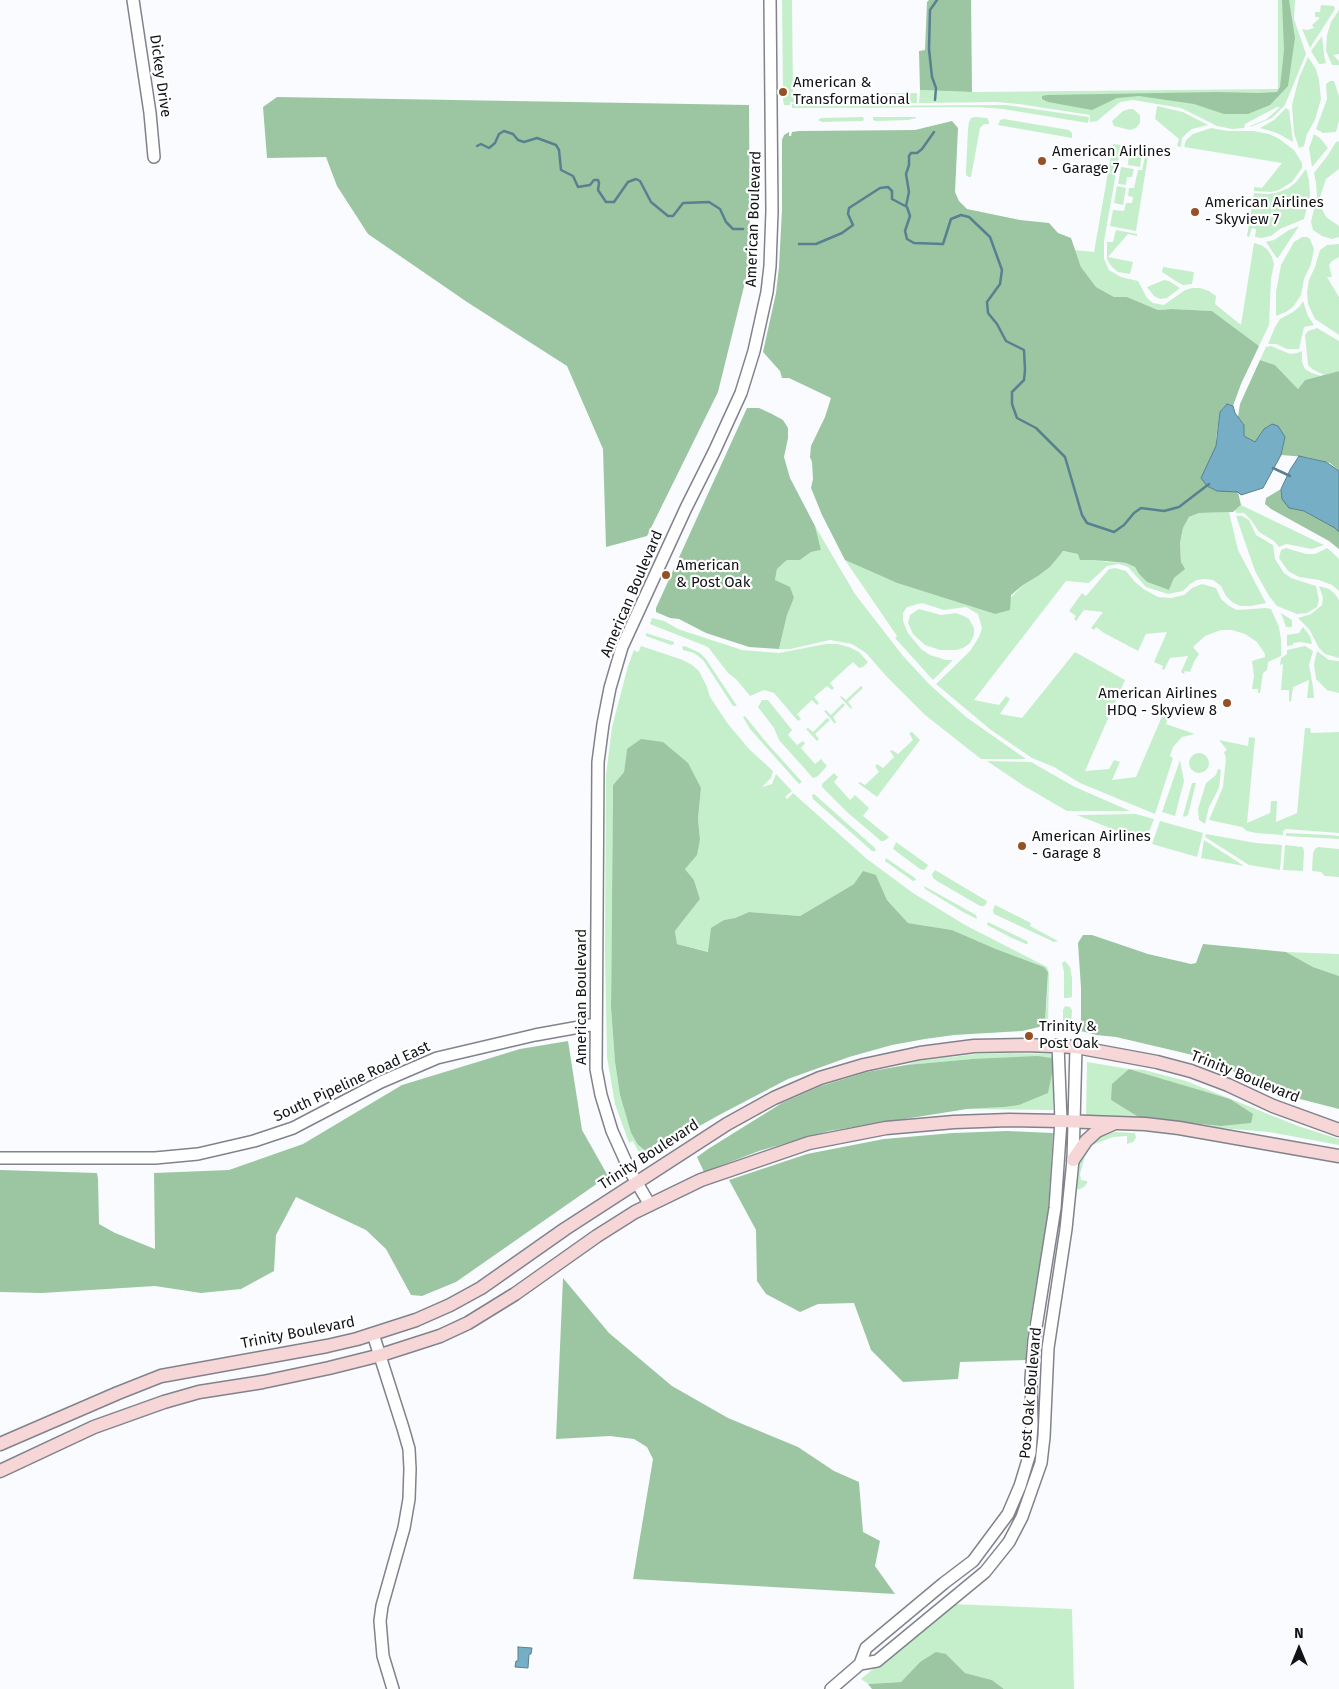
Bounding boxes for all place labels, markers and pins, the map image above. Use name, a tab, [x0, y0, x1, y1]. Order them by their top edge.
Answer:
place label: American & Transformational	[793, 74, 910, 109]
marker: American & Transformational	[777, 86, 789, 98]
place label: American Airlines - Garage 7	[1052, 143, 1171, 178]
marker: American Airlines - Garage 7	[1036, 155, 1048, 167]
place label: American Airlines - Skyview 7	[1205, 194, 1324, 229]
marker: American Airlines - Skyview 7	[1189, 206, 1201, 218]
place label: American & Post Oak	[676, 557, 750, 592]
marker: American & Post Oak	[660, 569, 672, 581]
place label: American Airlines HDQ - Skyview 8	[1098, 685, 1217, 720]
marker: American Airlines HDQ - Skyview 8	[1221, 697, 1233, 709]
place label: American Airlines - Garage 8	[1032, 828, 1151, 863]
marker: American Airlines - Garage 8	[1016, 840, 1028, 852]
place label: Trinity & Post Oak	[1039, 1018, 1098, 1053]
marker: Trinity & Post Oak	[1023, 1030, 1035, 1042]

